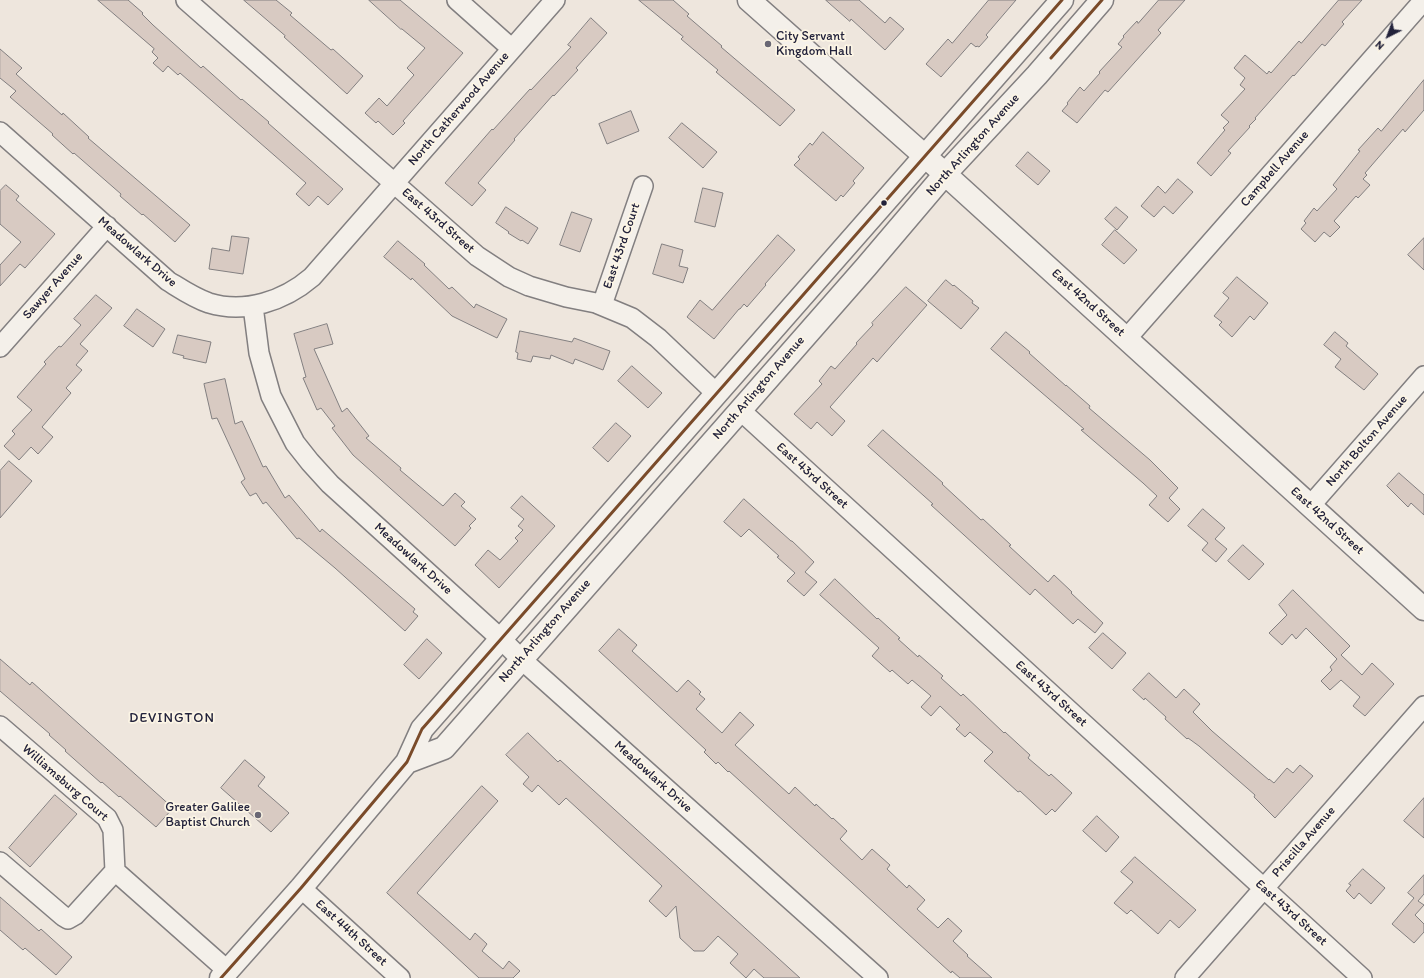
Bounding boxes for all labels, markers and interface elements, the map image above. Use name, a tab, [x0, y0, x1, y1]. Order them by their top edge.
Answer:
north arrow	[1368, 16, 1408, 56]
place label: City Servant Kingdom Hall	[776, 29, 852, 60]
text: N	[1373, 38, 1387, 53]
marker: City Servant Kingdom Hall	[763, 39, 773, 49]
street label: North Catherwood Avenue	[405, 49, 513, 169]
street label: North Arlington Avenue	[923, 91, 1023, 199]
street label: Campbell Avenue	[1237, 128, 1313, 210]
street label: East 43rd Street	[398, 185, 478, 257]
unlabelled marker	[879, 198, 889, 208]
street label: East 43rd Court	[600, 201, 644, 291]
street label: Meadowlark Drive	[94, 213, 180, 291]
street label: Sawyer Avenue	[20, 249, 86, 323]
street label: East 42nd Street	[1048, 266, 1128, 340]
street label: North Arlington Avenue	[710, 333, 808, 443]
street label: North Bolton Avenue	[1323, 392, 1411, 490]
street label: East 43rd Street	[773, 439, 851, 513]
street label: East 42nd Street	[1287, 484, 1367, 558]
street label: Meadowlark Drive	[371, 520, 455, 598]
street label: North Arlington Avenue	[496, 576, 594, 686]
street label: East 43rd Street	[1012, 657, 1090, 731]
district label: DEVINGTON	[130, 710, 214, 726]
street label: Meadowlark Drive	[611, 738, 695, 816]
street label: Williamsburg Court	[19, 741, 111, 825]
place label: Greater Galilee Baptist Church	[165, 800, 250, 831]
street label: Priscilla Avenue	[1269, 803, 1339, 881]
marker: Greater Galilee Baptist Church	[253, 810, 263, 820]
street label: East 43rd Street	[1252, 876, 1330, 950]
street label: East 44th Street	[312, 896, 390, 970]

